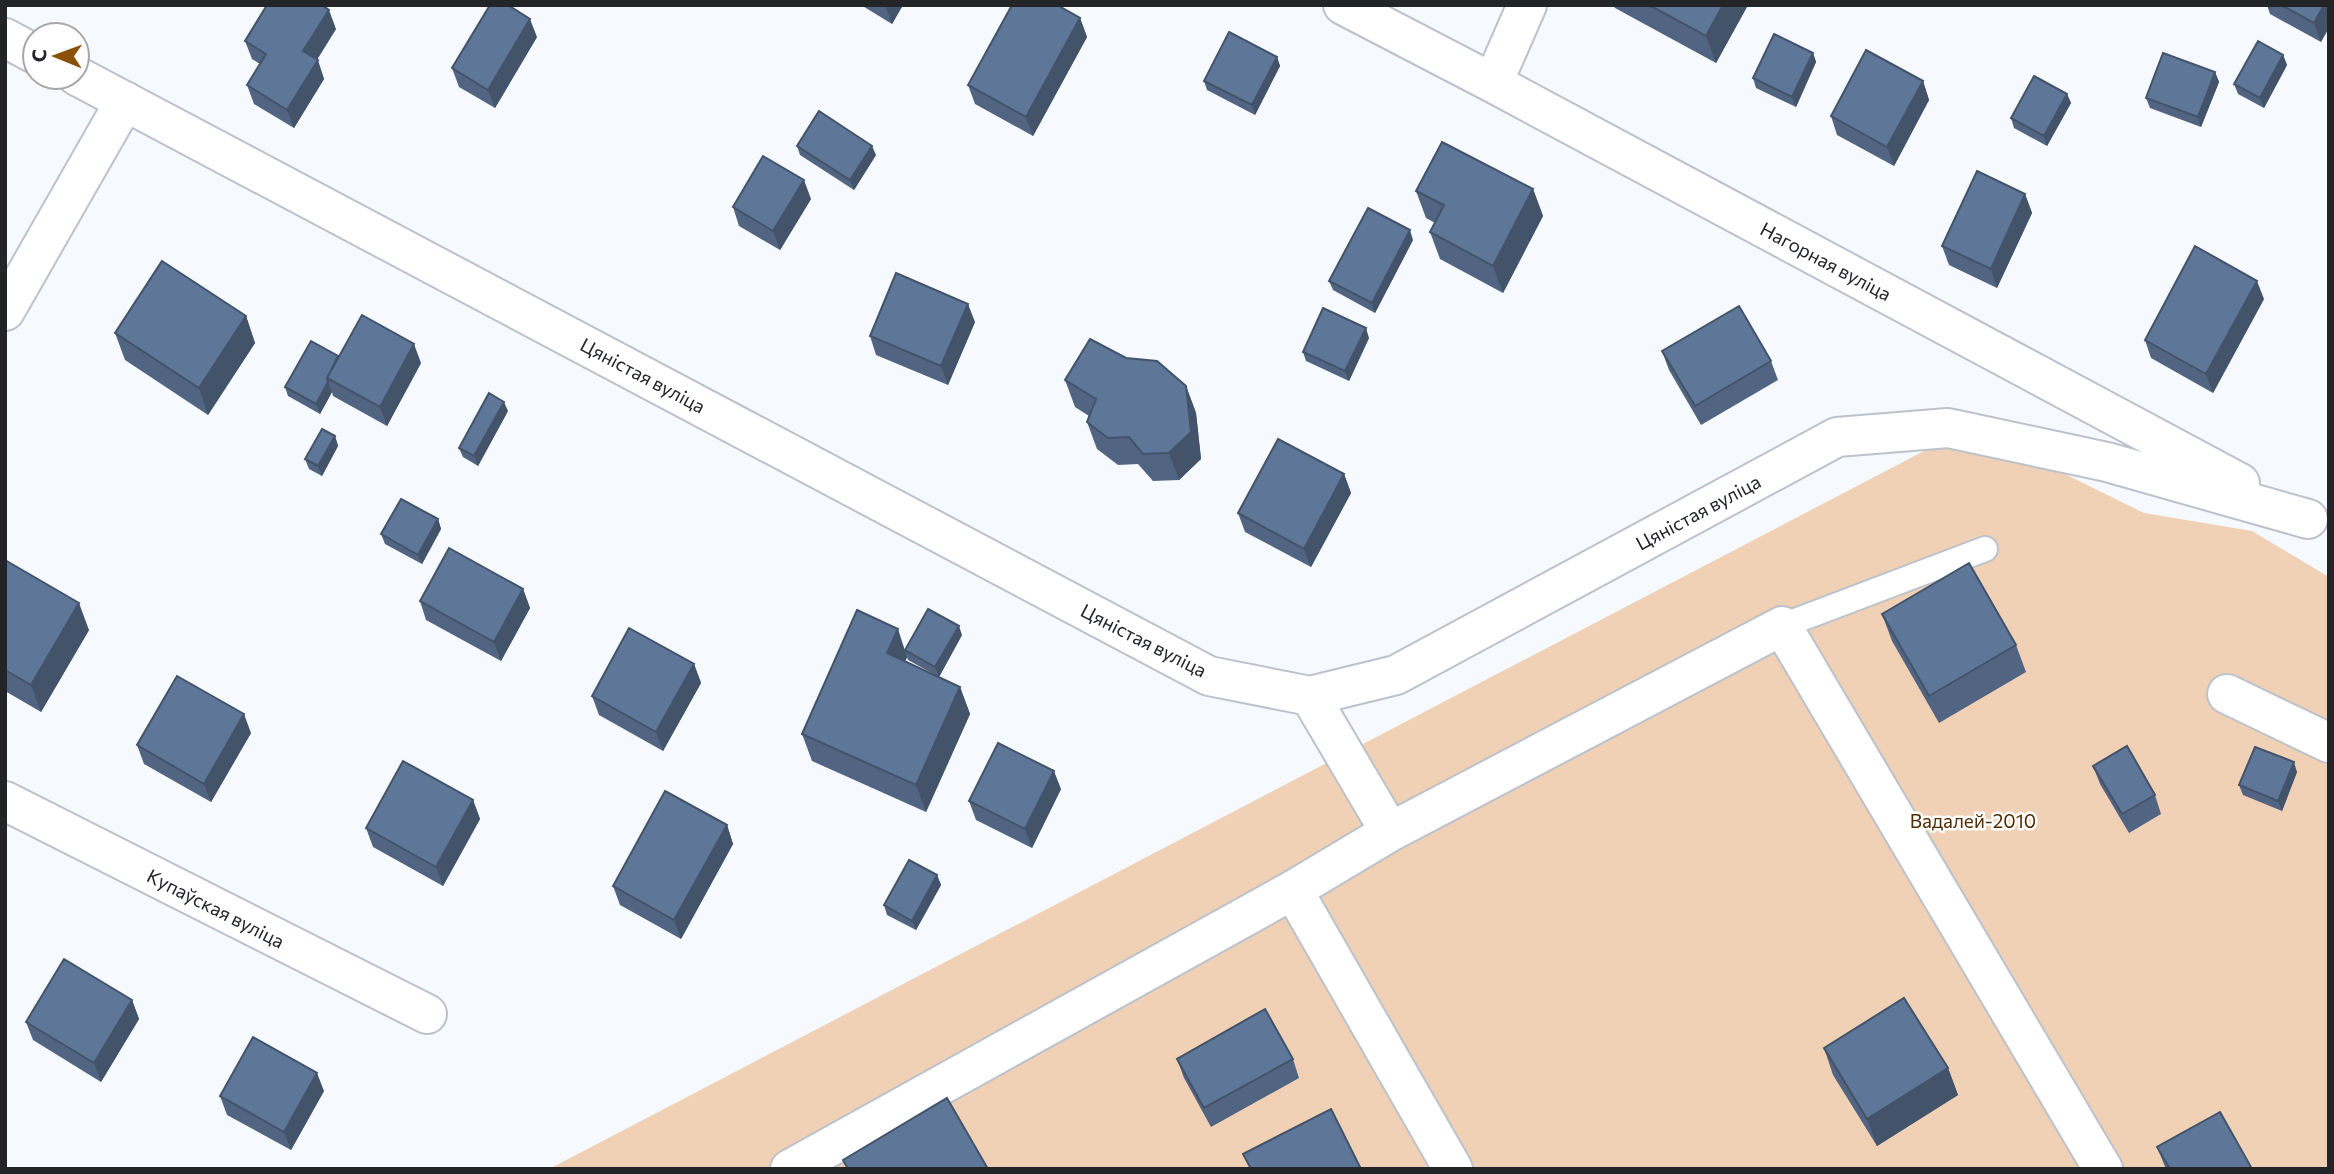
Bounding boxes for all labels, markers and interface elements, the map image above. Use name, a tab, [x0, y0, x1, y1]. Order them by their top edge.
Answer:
north arrow	[21, 21, 91, 91]
text: С	[27, 49, 50, 62]
street label: Нагорная вуліца	[1757, 217, 1895, 305]
street label: Цяністая вуліца	[577, 332, 709, 418]
street label: Цяністая вуліца	[1632, 469, 1764, 555]
street label: Цяністая вуліца	[1077, 598, 1211, 682]
park label: Вадалей-2010	[1910, 809, 2036, 832]
street label: Купаўская вуліца	[144, 863, 288, 953]

